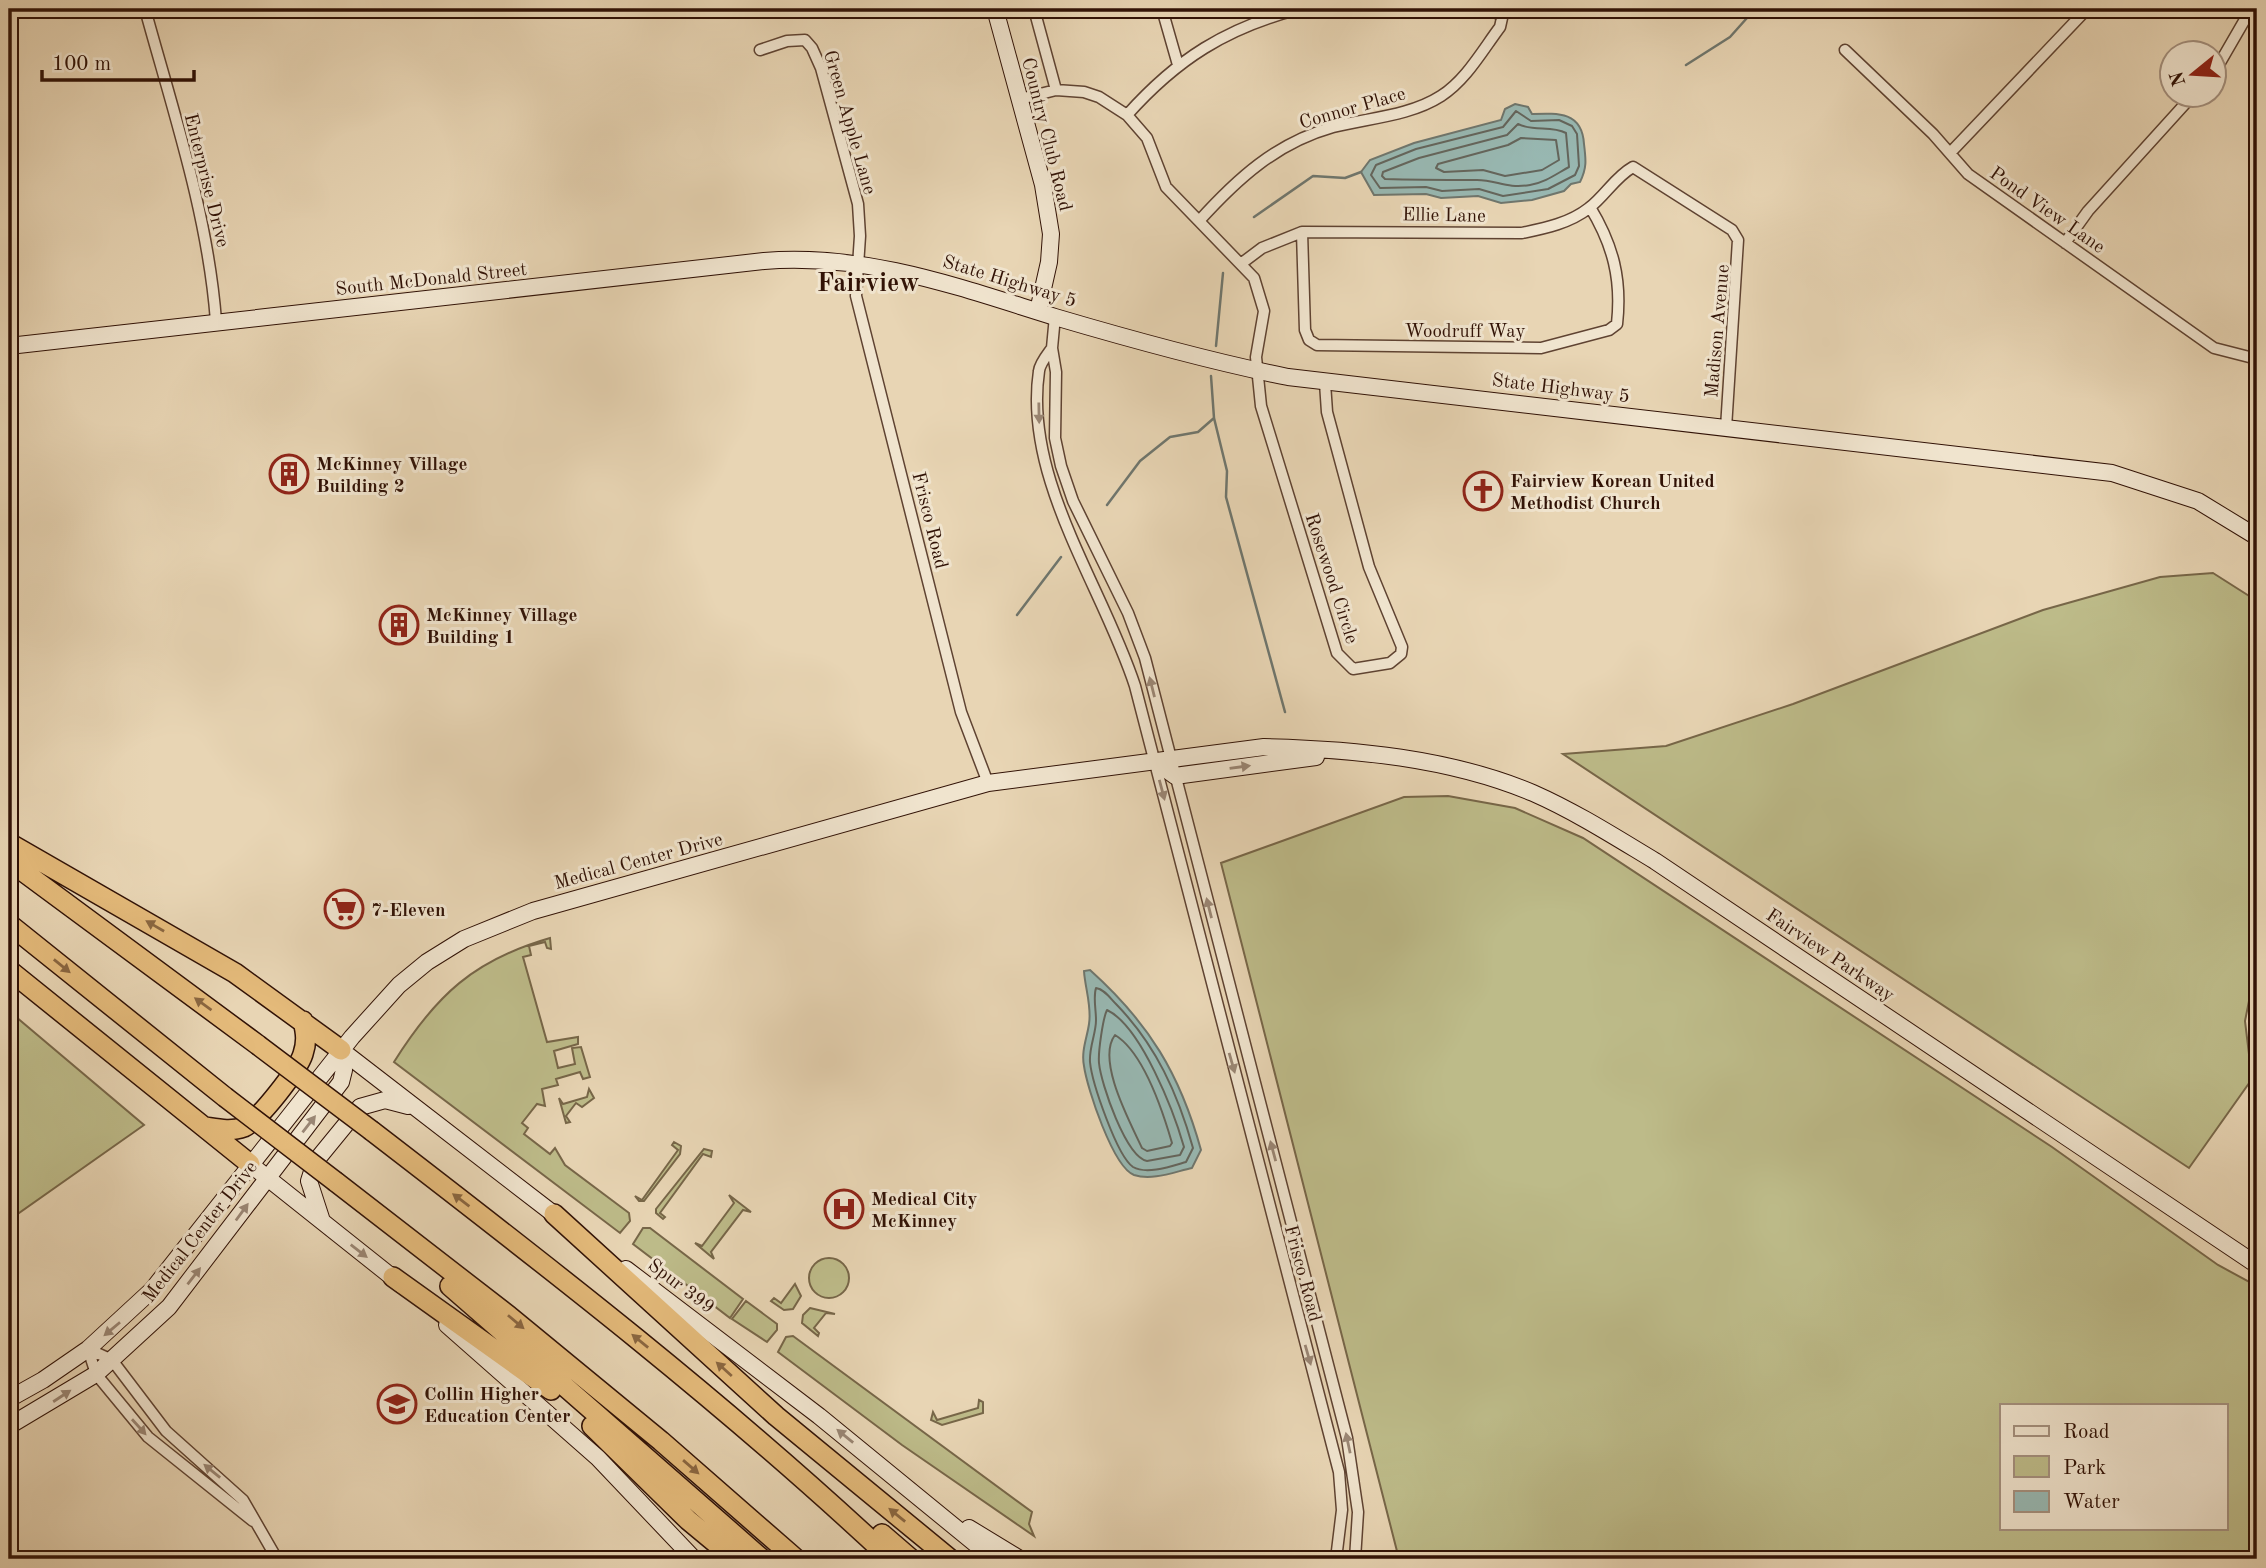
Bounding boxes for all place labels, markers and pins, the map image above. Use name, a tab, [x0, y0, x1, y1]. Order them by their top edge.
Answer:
building icon: McKinney Village Building 2	[268, 453, 310, 495]
place label: McKinney Village Building 2	[316, 456, 467, 497]
church icon: Fairview Korean United Methodist Church	[1462, 470, 1504, 512]
place label: Fairview Korean United Methodist Church	[1510, 473, 1715, 514]
building icon: McKinney Village Building 1	[378, 604, 420, 646]
place label: McKinney Village Building 1	[426, 607, 577, 648]
supermarket icon: 7-Eleven	[323, 888, 365, 930]
place label: 7-Eleven	[371, 902, 446, 921]
hospital icon: Medical City McKinney	[823, 1188, 865, 1230]
place label: Medical City McKinney	[871, 1191, 978, 1232]
school or university icon: Collin Higher Education Center	[376, 1383, 418, 1425]
place label: Collin Higher Education Center	[424, 1386, 571, 1427]

